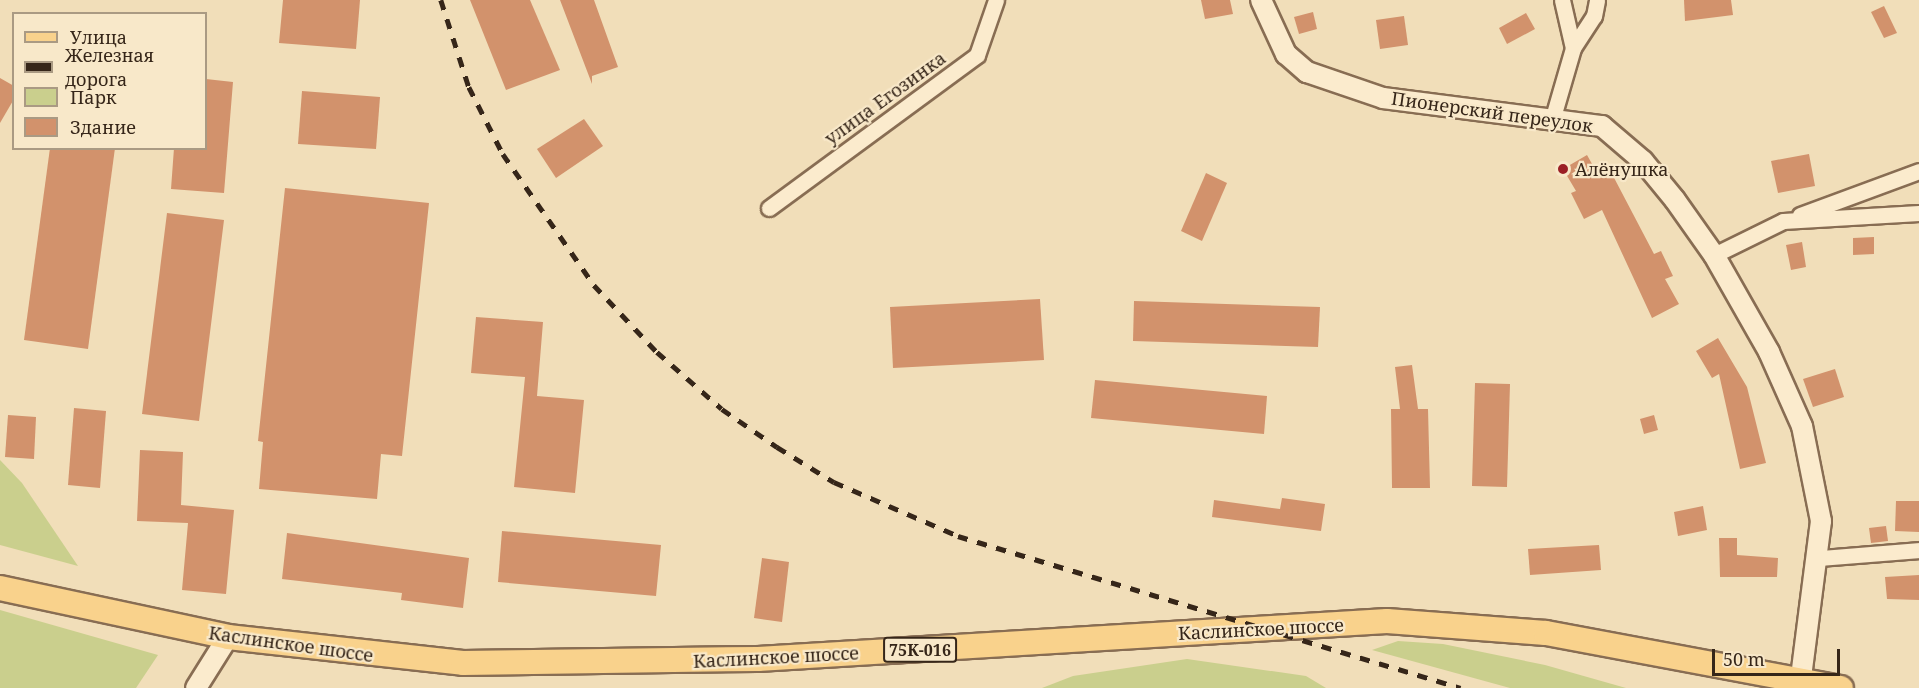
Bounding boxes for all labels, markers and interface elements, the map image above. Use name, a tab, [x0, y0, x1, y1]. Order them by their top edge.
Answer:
legend	[12, 12, 207, 150]
text: Улица	[70, 25, 127, 49]
text: Железная дорога	[65, 43, 154, 91]
street label: улица Егозинка	[820, 47, 950, 149]
text: Парк	[70, 85, 117, 109]
street label: Пионерский переулок	[1390, 87, 1594, 137]
text: Здание	[70, 115, 136, 139]
place label: Алёнушка	[1575, 158, 1669, 180]
marker: Алёнушка	[1556, 162, 1570, 176]
street label: Каслинское шоссе	[1178, 614, 1344, 644]
street label: Каслинское шоссе	[207, 622, 375, 666]
road number: 75К-016	[882, 637, 958, 663]
scale bar	[1715, 637, 1842, 675]
street label: Каслинское шоссе	[693, 642, 859, 672]
text: 50 m	[1723, 647, 1765, 671]

